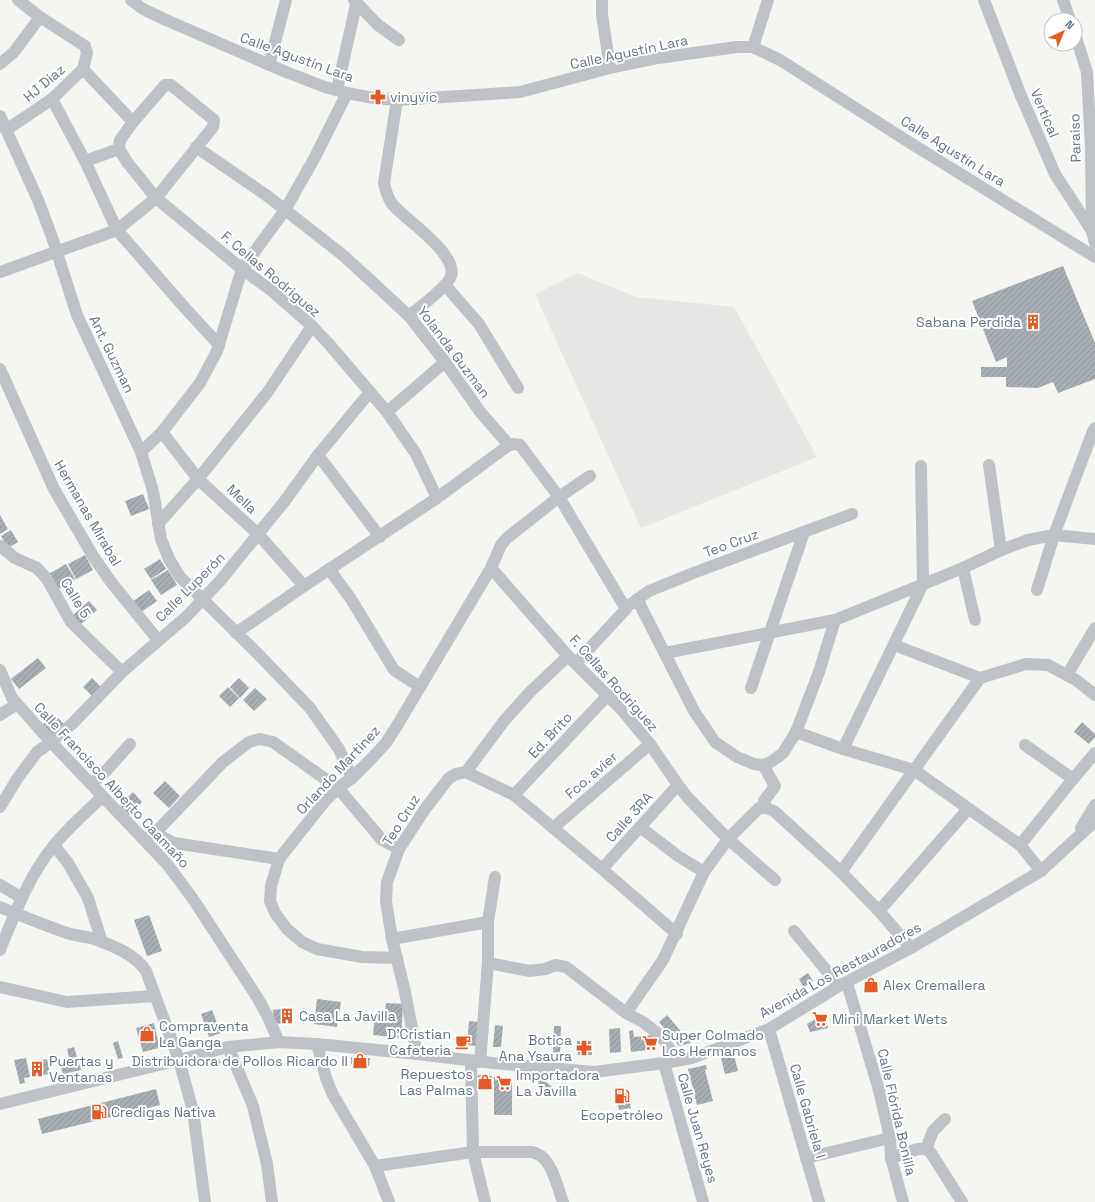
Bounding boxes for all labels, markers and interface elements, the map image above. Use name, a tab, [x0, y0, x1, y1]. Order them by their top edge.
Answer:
north arrow	[1043, 12, 1083, 52]
text: N	[1062, 17, 1077, 32]
street label: Calle Agustín Lara	[238, 28, 356, 86]
street label: Calle Agustín Lara	[568, 31, 690, 73]
street label: HJ Diaz	[19, 60, 69, 106]
street label: Vertical	[1027, 86, 1063, 140]
pharmacy icon: vinyvic	[369, 88, 387, 106]
place label: vinyvic	[390, 88, 437, 106]
street label: Calle Agustín Lara	[897, 112, 1009, 190]
street label: Paraiso	[1065, 113, 1085, 163]
street label: F. Cellas Rodriguez	[218, 227, 324, 321]
street label: Yolanda Guzman	[414, 302, 494, 402]
street label: Ant. Guzman	[85, 312, 139, 396]
place label: Sabana Perdida	[916, 313, 1021, 331]
building icon: Sabana Perdida	[1024, 313, 1042, 331]
street label: Hermanas Mirabal	[50, 457, 126, 569]
street label: Mella	[223, 480, 261, 518]
street label: Teo Cruz	[701, 525, 761, 561]
street label: Calle Luperón	[151, 548, 229, 626]
street label: Calle 5	[57, 574, 95, 622]
street label: F. Cellas Rodriguez	[566, 631, 662, 735]
street label: Calle Francisco Alberto Caamaño	[30, 698, 194, 872]
street label: Ed. Brito	[524, 708, 576, 762]
street label: Orlando Martinez	[292, 722, 384, 818]
street label: Fco. avier	[561, 747, 621, 803]
street label: Calle 3RA	[602, 788, 657, 846]
street label: Teo Cruz	[378, 791, 424, 849]
street label: Avenida Los Restauradores	[756, 918, 924, 1022]
shop icon: Alex Cremallera	[862, 976, 880, 994]
place label: Alex Cremallera	[883, 976, 986, 994]
building icon: Casa La Javilla	[278, 1007, 296, 1025]
place label: Casa La Javilla	[299, 1007, 396, 1025]
supermarket icon: Mini Market Wets	[811, 1010, 829, 1028]
place label: Mini Market Wets	[832, 1010, 948, 1028]
place label: Compraventa La Ganga	[159, 1017, 249, 1051]
shop icon: Compraventa La Ganga	[138, 1025, 156, 1043]
place label: D'Cristian Cafeteria	[387, 1025, 451, 1059]
place label: Super Colmado Los Hermanos	[662, 1026, 764, 1060]
place label: Botica Ana Ysaura	[499, 1031, 572, 1065]
cafe icon: D'Cristian Cafeteria	[454, 1033, 472, 1051]
supermarket icon: Super Colmado Los Hermanos	[641, 1034, 659, 1052]
pharmacy icon: Botica Ana Ysaura	[575, 1039, 593, 1057]
street label: Calle Flórida Bonilla	[874, 1047, 920, 1177]
place label: Puertas y Ventanas	[49, 1052, 114, 1086]
place label: Distribuidora de Pollos Ricardo II	[132, 1052, 348, 1070]
shop icon: Distribuidora de Pollos Ricardo II	[351, 1052, 369, 1070]
building icon: Puertas y Ventanas	[28, 1060, 46, 1078]
street label: Calle Gabriela I	[786, 1062, 830, 1160]
place label: Repuestos Las Palmas	[399, 1065, 473, 1099]
place label: Importadora La Javilla	[516, 1066, 599, 1100]
street label: Calle Juan Reyes	[674, 1071, 722, 1185]
shop icon: Repuestos Las Palmas	[476, 1073, 494, 1091]
supermarket icon: Importadora La Javilla	[495, 1074, 513, 1092]
fuel station icon: Ecopetróleo	[613, 1087, 631, 1105]
fuel station icon: Credigas Nativa	[90, 1103, 108, 1121]
place label: Credigas Nativa	[111, 1103, 216, 1121]
place label: Ecopetróleo	[581, 1106, 663, 1124]

